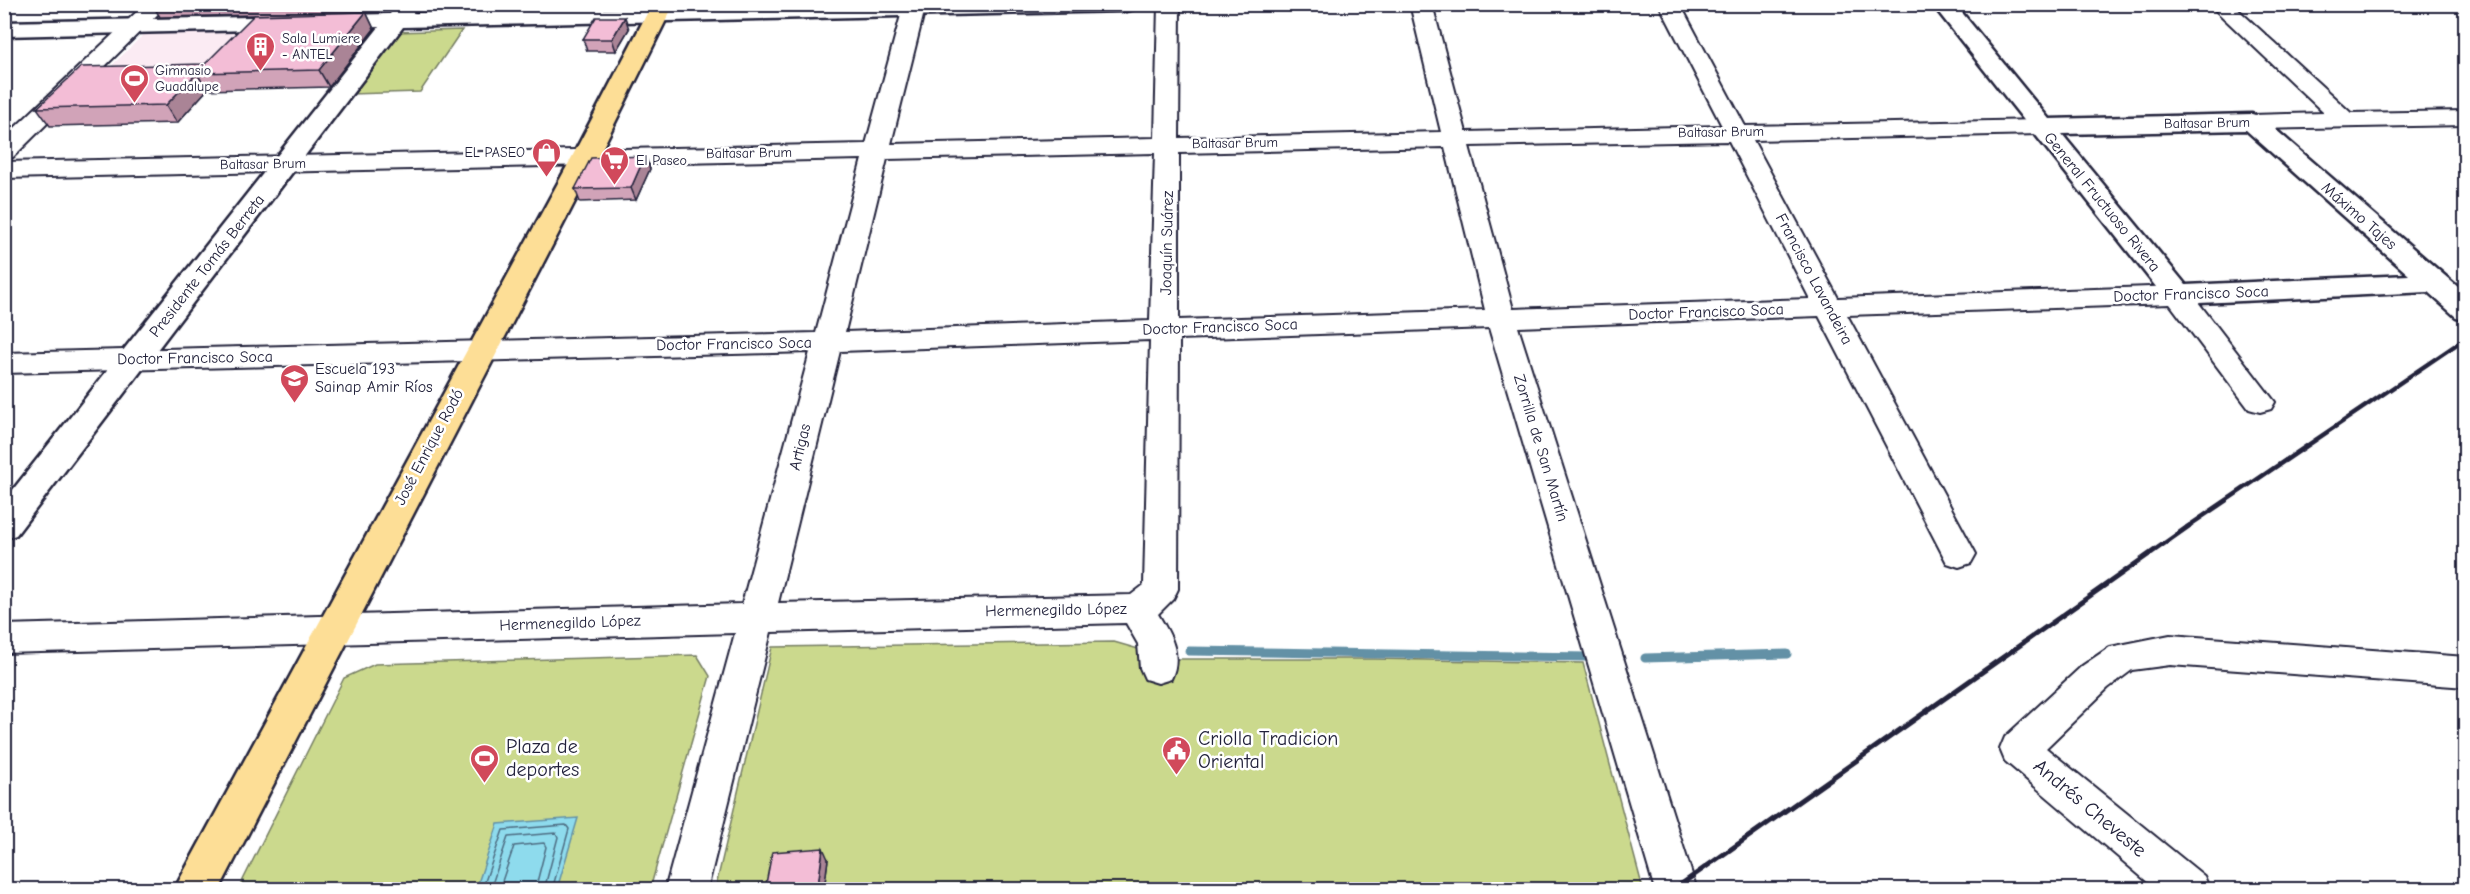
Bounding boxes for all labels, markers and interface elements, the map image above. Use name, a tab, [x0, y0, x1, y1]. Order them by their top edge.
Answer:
building icon: Sala Lumiere - ANTEL	[245, 30, 277, 72]
place label: Sala Lumiere - ANTEL	[282, 30, 360, 63]
sports icon: Gimnasio Guadalupe	[118, 62, 150, 104]
place label: Gimnasio Guadalupe	[155, 62, 219, 95]
street label: Baltasar Brum	[2164, 114, 2250, 132]
street label: Baltasar Brum	[1678, 123, 1764, 141]
street label: General Fructuoso Rivera	[2040, 129, 2164, 275]
street label: Baltasar Brum	[1192, 134, 1278, 152]
shop icon: EL PASEO	[530, 136, 562, 178]
place label: EL PASEO	[464, 144, 525, 161]
supermarket icon: El Paseo	[599, 144, 631, 186]
street label: Baltasar Brum	[706, 144, 792, 162]
place label: El Paseo	[636, 152, 687, 169]
street label: Baltasar Brum	[220, 155, 306, 173]
street label: Máximo Tajes	[2318, 179, 2400, 254]
street label: Presidente Tomás Berreta	[146, 191, 268, 341]
street label: Joaquín Suárez	[1157, 191, 1177, 295]
street label: Francisco Lavandeira	[1772, 210, 1856, 348]
street label: Doctor Francisco Soca	[2113, 282, 2269, 306]
street label: Doctor Francisco Soca	[1628, 300, 1784, 324]
street label: Doctor Francisco Soca	[1142, 315, 1298, 339]
street label: Doctor Francisco Soca	[656, 334, 812, 354]
street label: Doctor Francisco Soca	[117, 348, 273, 368]
place label: Escuela 193 Sainap Amir Ríos	[315, 360, 433, 396]
school or university icon: Escuela 193 Sainap Amir Ríos	[278, 362, 310, 404]
street label: Zorrilla de San Martín	[1510, 372, 1572, 524]
street label: José Enrique Rodó	[391, 386, 467, 508]
street label: Artigas	[786, 422, 815, 472]
street label: Hermenegildo López	[985, 600, 1127, 620]
street label: Hermenegildo López	[499, 612, 641, 634]
place label: Criolla Tradicion Oriental	[1198, 727, 1338, 773]
public building icon: Criolla Tradicion Oriental	[1161, 734, 1193, 776]
place label: Plaza de deportes	[506, 735, 579, 781]
sports icon: Plaza de deportes	[469, 742, 501, 784]
street label: Andrés Cheveste	[2029, 754, 2151, 862]

